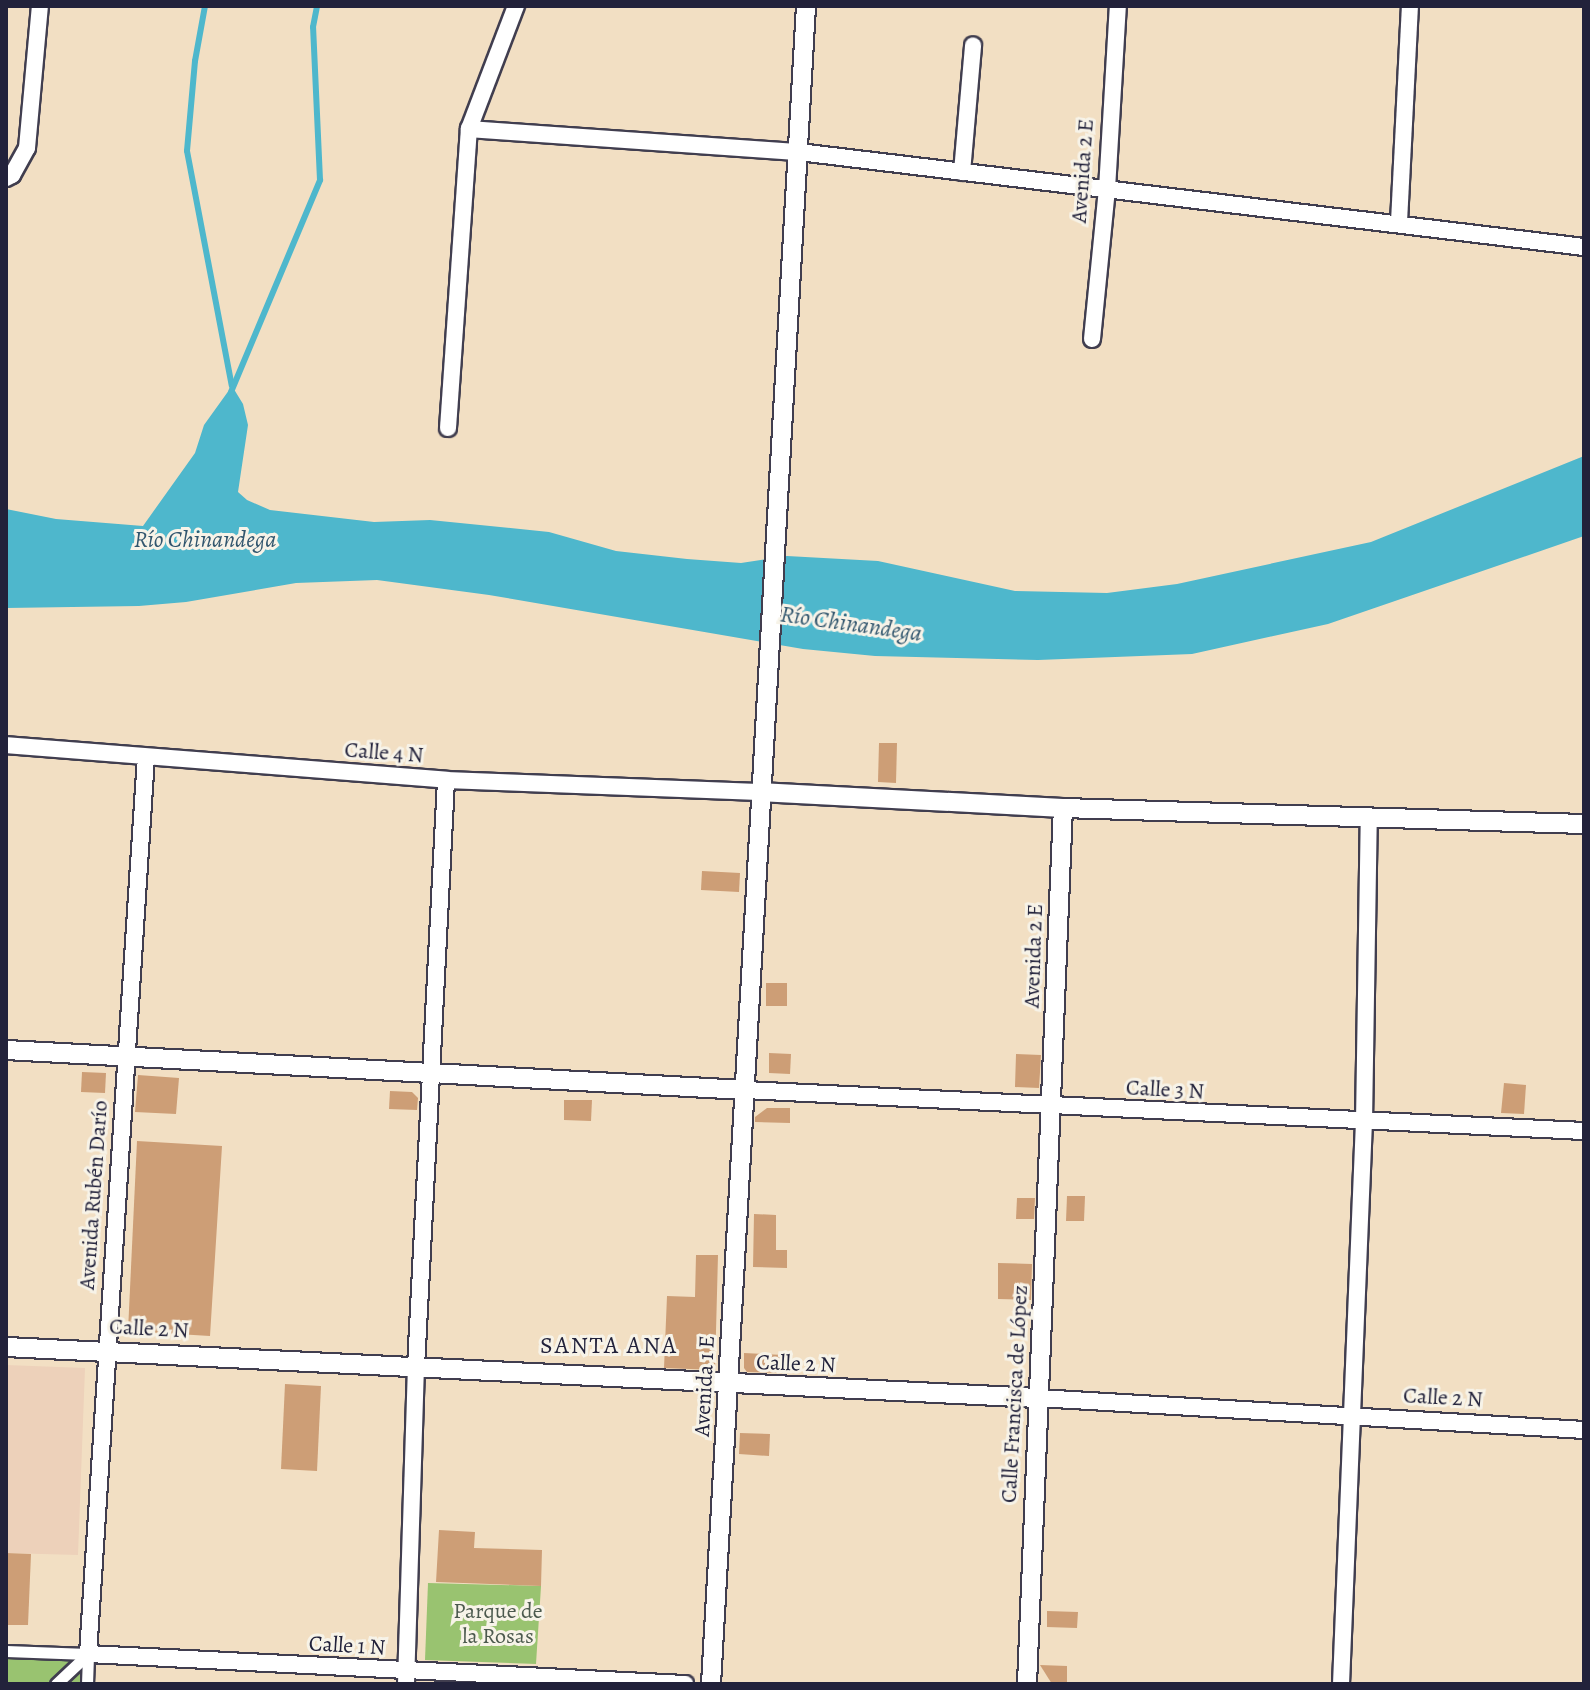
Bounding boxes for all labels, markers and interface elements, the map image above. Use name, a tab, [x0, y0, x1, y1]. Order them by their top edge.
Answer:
street label: Avenida 2 E	[1066, 118, 1100, 224]
water label: Río Chinandega	[134, 526, 276, 554]
water label: Río Chinandega	[778, 600, 924, 648]
street label: Calle 4 N	[344, 737, 424, 769]
street label: Avenida 2 E	[1019, 903, 1049, 1009]
street label: Calle 3 N	[1125, 1075, 1205, 1105]
street label: Avenida Rubén Darío	[74, 1099, 114, 1291]
street label: Calle Francisca de López	[996, 1284, 1034, 1504]
street label: Calle 2 N	[109, 1314, 189, 1344]
district label: SANTA ANA	[540, 1332, 678, 1360]
street label: Avenida 1 E	[689, 1335, 721, 1437]
street label: Calle 2 N	[756, 1349, 836, 1379]
street label: Calle 2 N	[1403, 1383, 1483, 1413]
park label: Parque de la Rosas	[453, 1598, 543, 1650]
street label: Calle 1 N	[308, 1631, 386, 1661]

